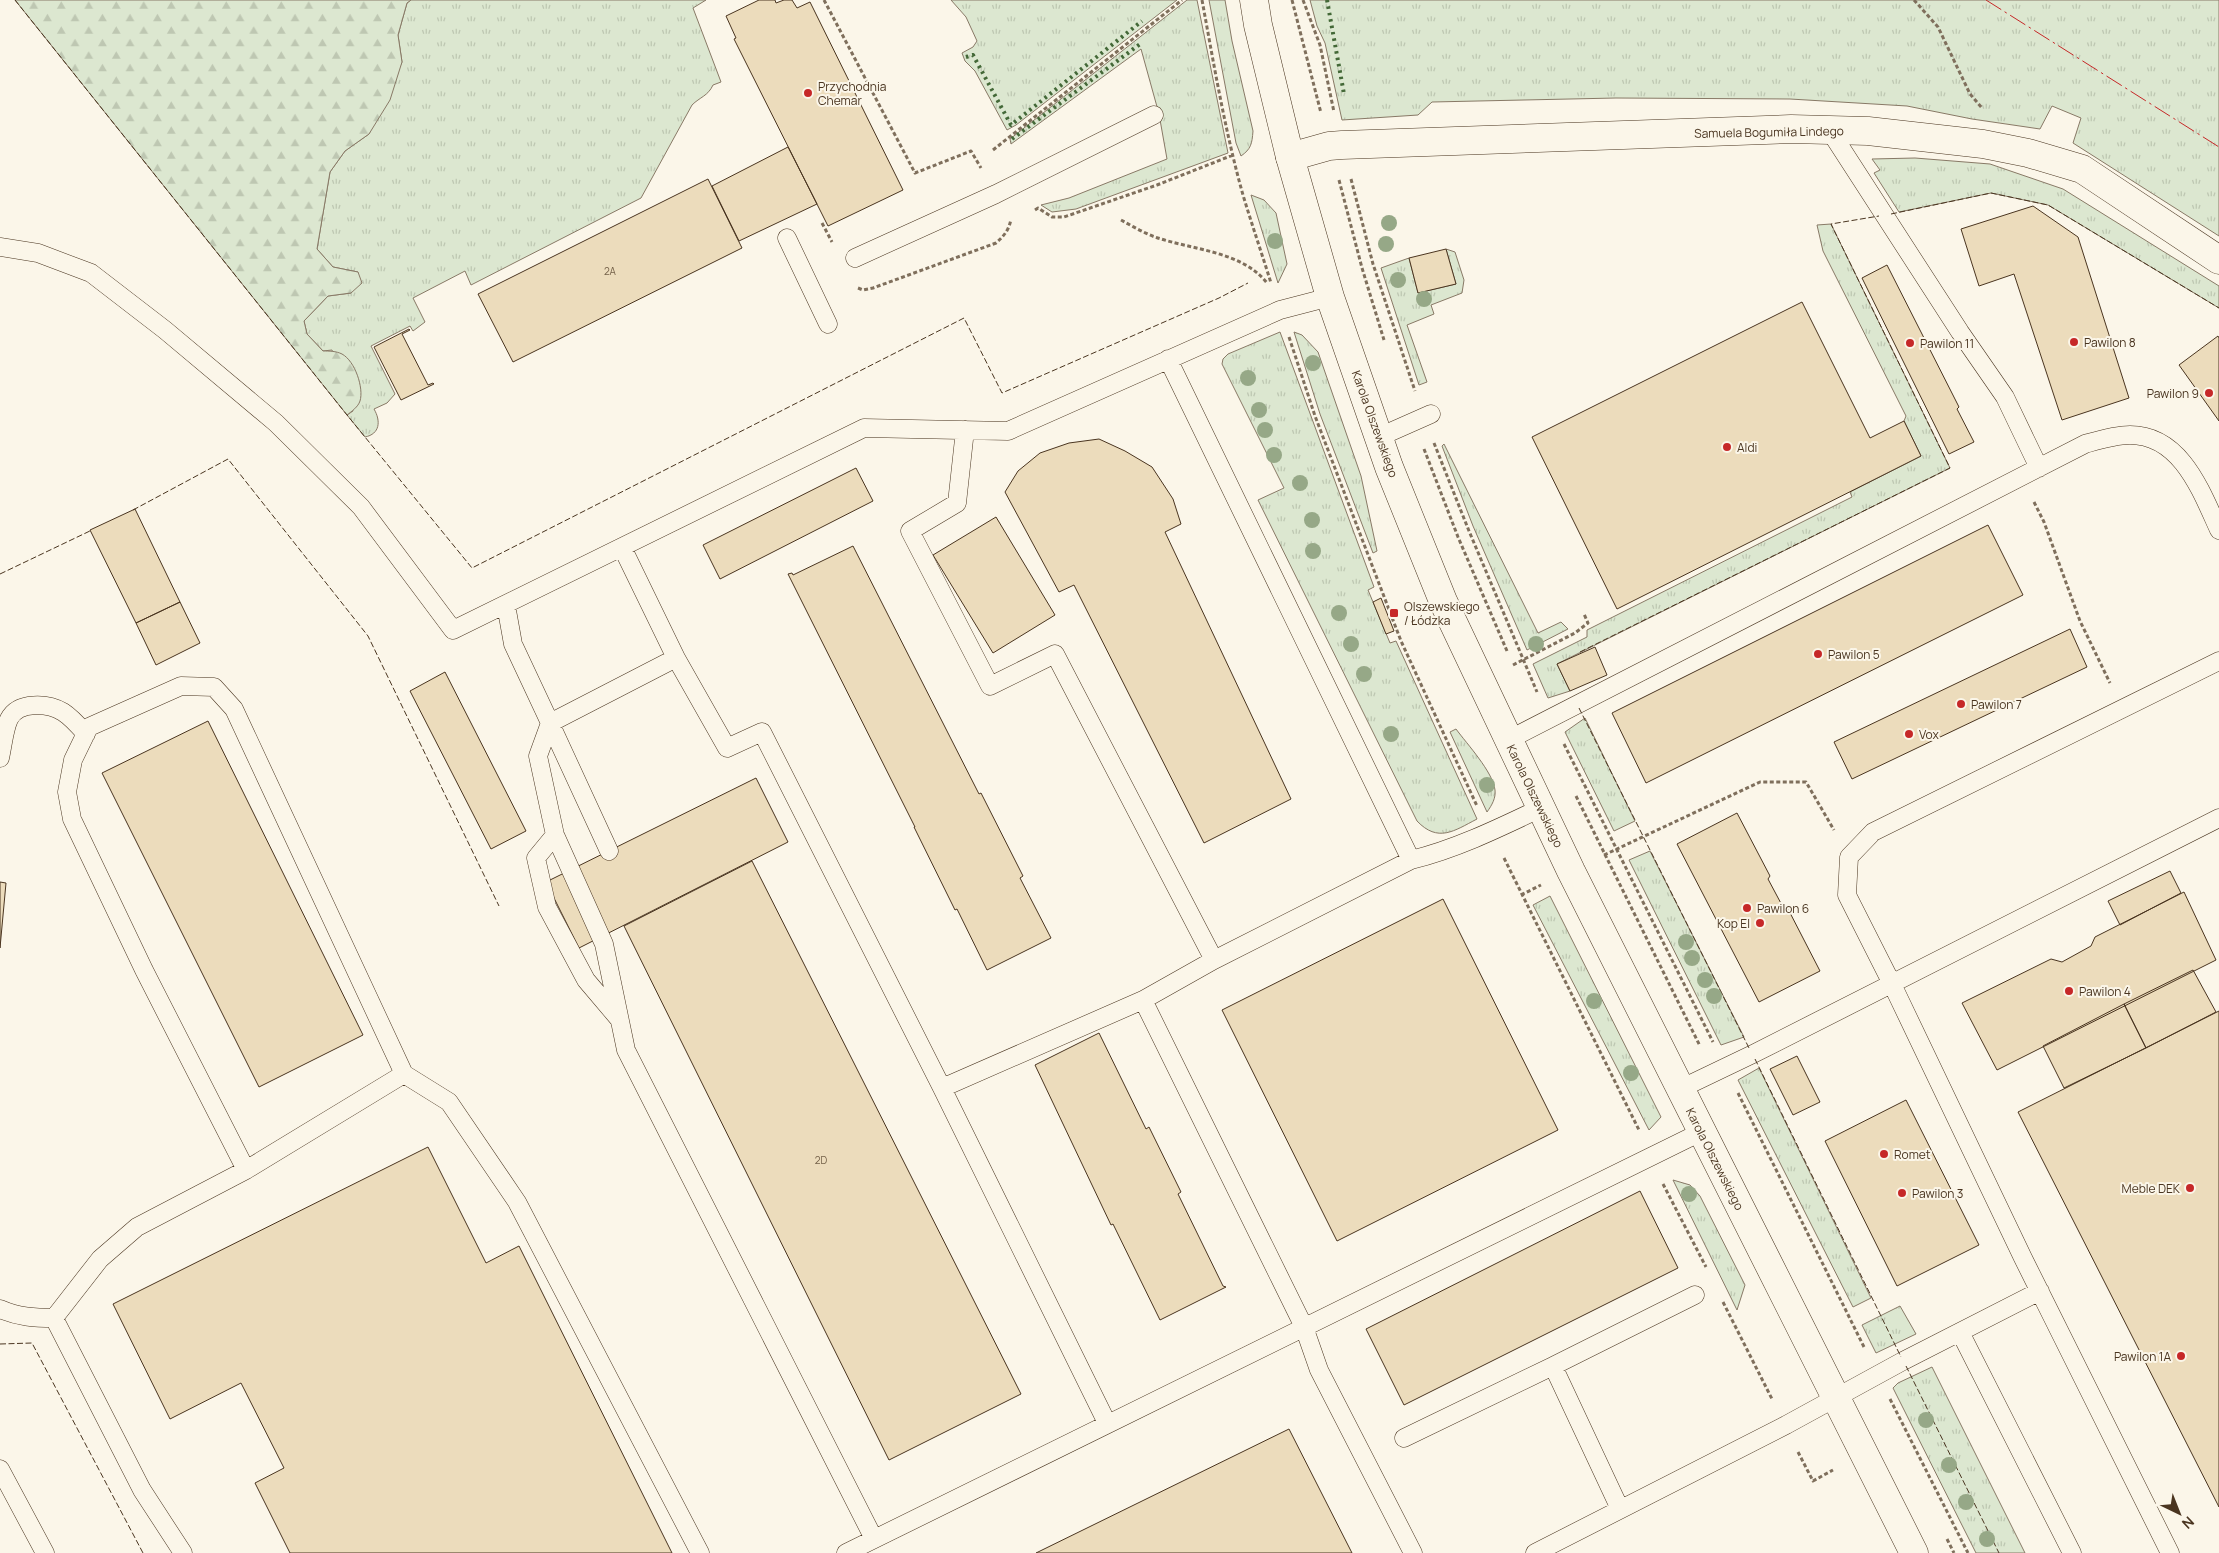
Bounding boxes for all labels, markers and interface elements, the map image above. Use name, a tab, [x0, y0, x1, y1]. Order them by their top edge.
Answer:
place label: Przychodnia Chemar	[818, 78, 886, 109]
marker: Przychodnia Chemar	[802, 87, 814, 99]
street label: Samuela Bogumiła Lindego	[1694, 122, 1844, 142]
house number: 2A	[604, 264, 617, 278]
place label: Pawilon 8	[2084, 334, 2136, 351]
place label: Pawilon 11	[1920, 335, 1974, 352]
marker: Pawilon 8	[2068, 336, 2080, 348]
marker: Pawilon 11	[1904, 337, 1916, 349]
street label: Karola Olszewskiego	[1348, 368, 1402, 480]
place label: Pawilon 9	[2147, 385, 2199, 402]
marker: Pawilon 9	[2203, 387, 2215, 399]
place label: Aldi	[1737, 439, 1757, 456]
marker: Aldi	[1721, 441, 1733, 453]
place label: Olszewskiego / Łódzka	[1404, 598, 1480, 629]
marker: Olszewskiego / Łódzka	[1388, 607, 1400, 619]
place label: Pawilon 5	[1828, 646, 1880, 663]
marker: Pawilon 5	[1812, 648, 1824, 660]
place label: Pawilon 7	[1971, 696, 2022, 713]
marker: Pawilon 7	[1955, 698, 1967, 710]
place label: Vox	[1919, 726, 1940, 743]
marker: Vox	[1903, 728, 1915, 740]
street label: Karola Olszewskiego	[1503, 742, 1567, 850]
place label: Pawilon 6	[1757, 900, 1809, 917]
marker: Pawilon 6	[1741, 902, 1753, 914]
place label: Kop El	[1717, 915, 1750, 932]
marker: Kop El	[1754, 917, 1766, 929]
place label: Pawilon 4	[2079, 983, 2131, 1000]
marker: Pawilon 4	[2063, 985, 2075, 997]
street label: Karola Olszewskiego	[1682, 1105, 1748, 1213]
place label: Romet	[1894, 1146, 1931, 1163]
marker: Romet	[1878, 1148, 1890, 1160]
house number: 2D	[815, 1153, 827, 1167]
place label: Meble DEK	[2122, 1180, 2181, 1197]
marker: Meble DEK	[2184, 1182, 2196, 1194]
place label: Pawilon 3	[1912, 1185, 1963, 1202]
marker: Pawilon 3	[1896, 1187, 1908, 1199]
place label: Pawilon 1A	[2114, 1348, 2171, 1365]
marker: Pawilon 1A	[2175, 1350, 2187, 1362]
north arrow	[2154, 1488, 2204, 1538]
text: N	[2178, 1512, 2198, 1533]

